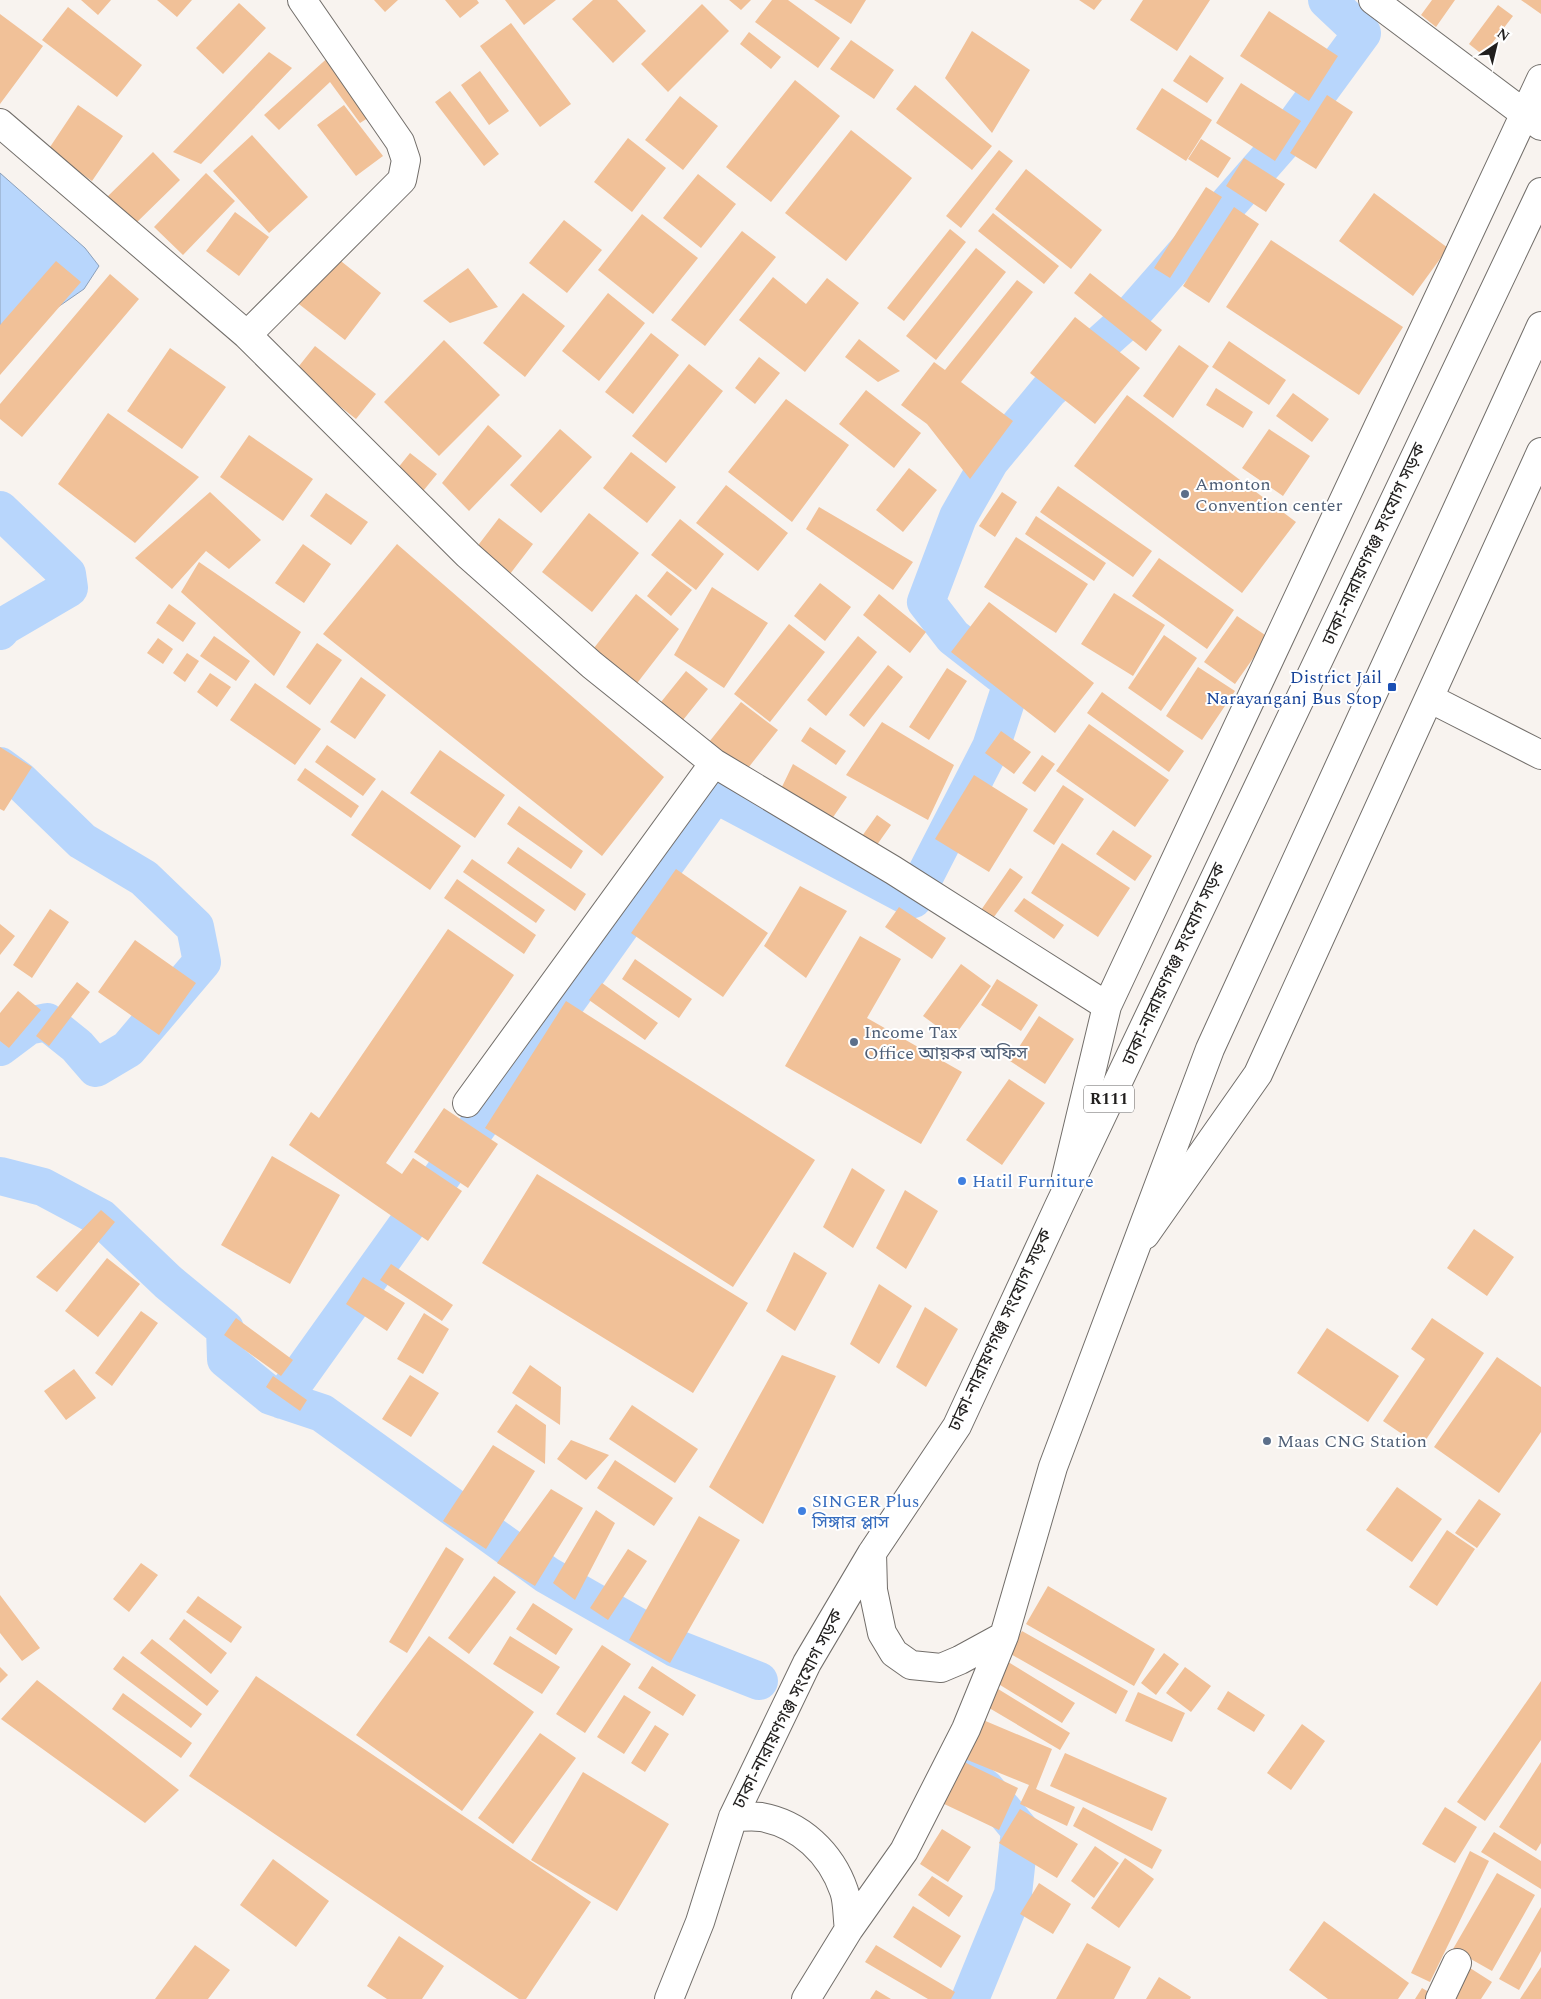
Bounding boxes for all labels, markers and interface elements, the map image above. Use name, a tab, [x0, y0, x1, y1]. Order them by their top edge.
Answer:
north arrow	[1471, 20, 1521, 70]
text: N	[1492, 23, 1514, 47]
street label: ঢাকা-নারায়ণগঞ্জ সংযোগ সড়ক	[1315, 438, 1433, 651]
place label: Amonton Convention center	[1195, 471, 1343, 519]
marker: Amonton Convention center	[1179, 488, 1191, 500]
place label: District Jail Narayanganj Bus Stop	[1206, 664, 1382, 712]
marker: District Jail Narayanganj Bus Stop	[1386, 681, 1398, 693]
street label: ঢাকা-নারায়ণগঞ্জ সংযোগ সড়ক	[1115, 858, 1233, 1071]
place label: Income Tax Office আয়কর অফিস	[864, 1019, 1028, 1067]
marker: Income Tax Office আয়কর অফিস	[848, 1036, 860, 1048]
road number: R111	[1084, 1086, 1134, 1112]
place label: Hatil Furniture	[972, 1168, 1094, 1195]
marker: Hatil Furniture	[956, 1175, 968, 1187]
street label: ঢাকা-নারায়ণগঞ্জ সংযোগ সড়ক	[941, 1224, 1059, 1437]
place label: Maas CNG Station	[1277, 1428, 1427, 1455]
marker: Maas CNG Station	[1261, 1435, 1273, 1447]
place label: SINGER Plus সিঙ্গার প্লাস	[811, 1488, 920, 1536]
marker: SINGER Plus সিঙ্গার প্লাস	[796, 1505, 808, 1517]
street label: ঢাকা-নারায়ণগঞ্জ সংযোগ সড়ক	[725, 1604, 850, 1814]

